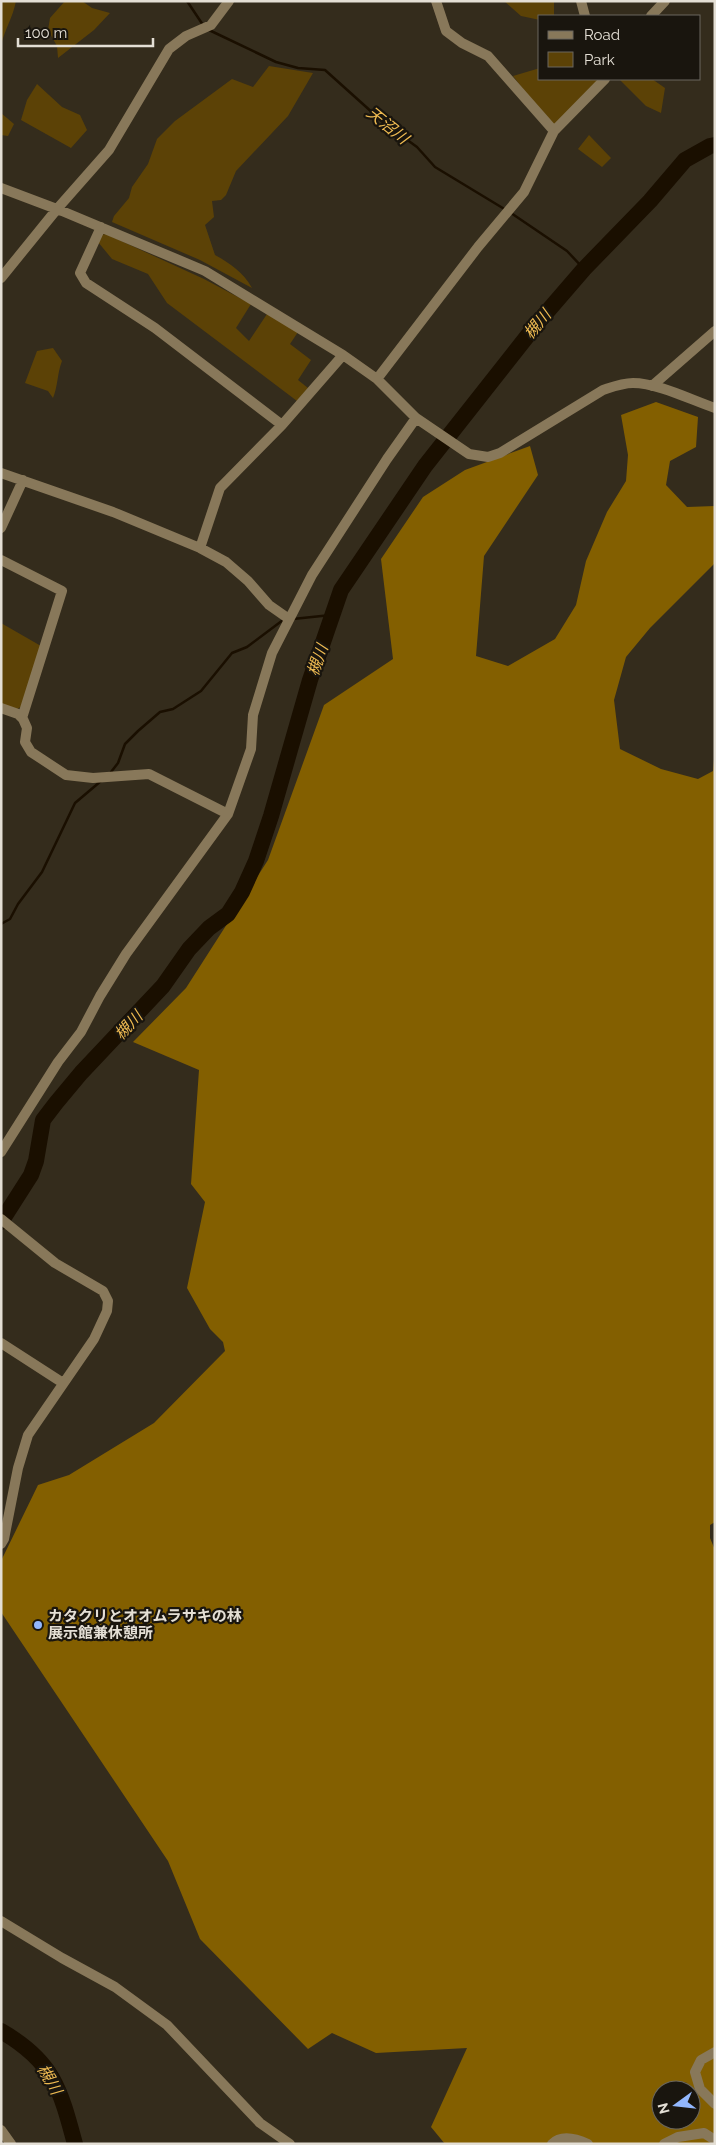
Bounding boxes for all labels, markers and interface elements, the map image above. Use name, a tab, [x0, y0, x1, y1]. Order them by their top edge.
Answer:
scale bar	[18, 15, 152, 47]
legend	[538, 15, 701, 80]
text: 100 m	[25, 24, 67, 42]
text: Road	[584, 26, 620, 44]
text: Park	[584, 51, 615, 69]
water label: 天沼川	[363, 103, 414, 149]
water label: 槻川	[520, 304, 556, 343]
water label: 槻川	[303, 640, 332, 678]
water label: 槻川	[111, 1006, 148, 1044]
place label: カタクリとオオムラサキの林 展示館兼休憩所	[48, 1607, 242, 1642]
marker: カタクリとオオムラサキの林 展示館兼休憩所	[32, 1619, 44, 1631]
water label: 槻川	[33, 2061, 67, 2100]
north arrow	[651, 2080, 701, 2130]
text: N	[654, 2101, 673, 2116]

